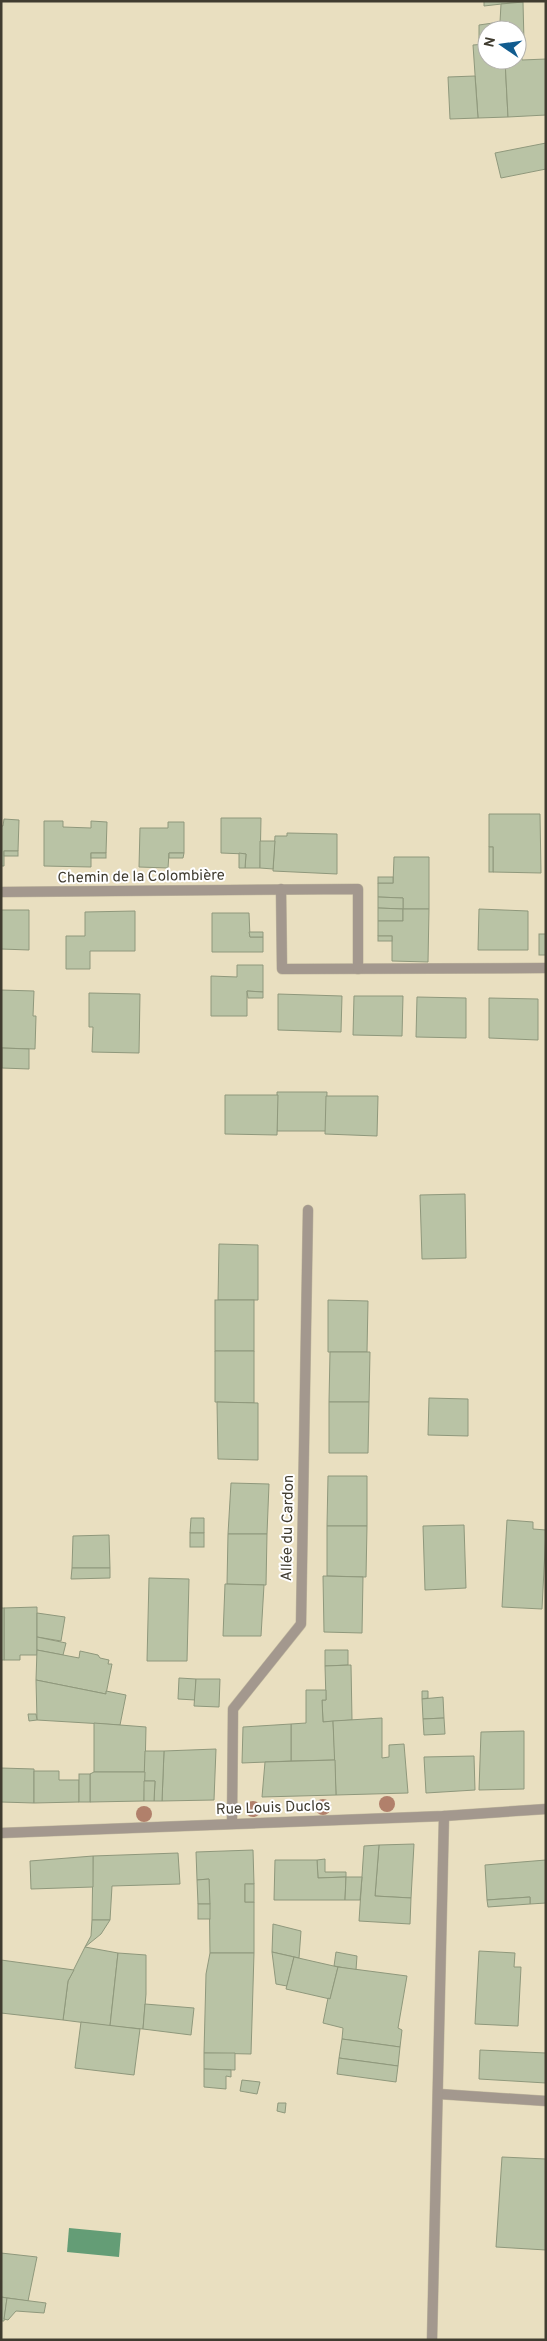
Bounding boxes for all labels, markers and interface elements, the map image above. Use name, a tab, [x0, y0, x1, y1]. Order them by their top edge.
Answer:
north arrow	[477, 20, 527, 70]
text: N	[481, 36, 500, 49]
street label: Chemin de la Colombière	[57, 867, 225, 888]
street label: Allée du Cardon	[278, 1475, 299, 1581]
street label: Rue Louis Duclos	[215, 1797, 331, 1820]

